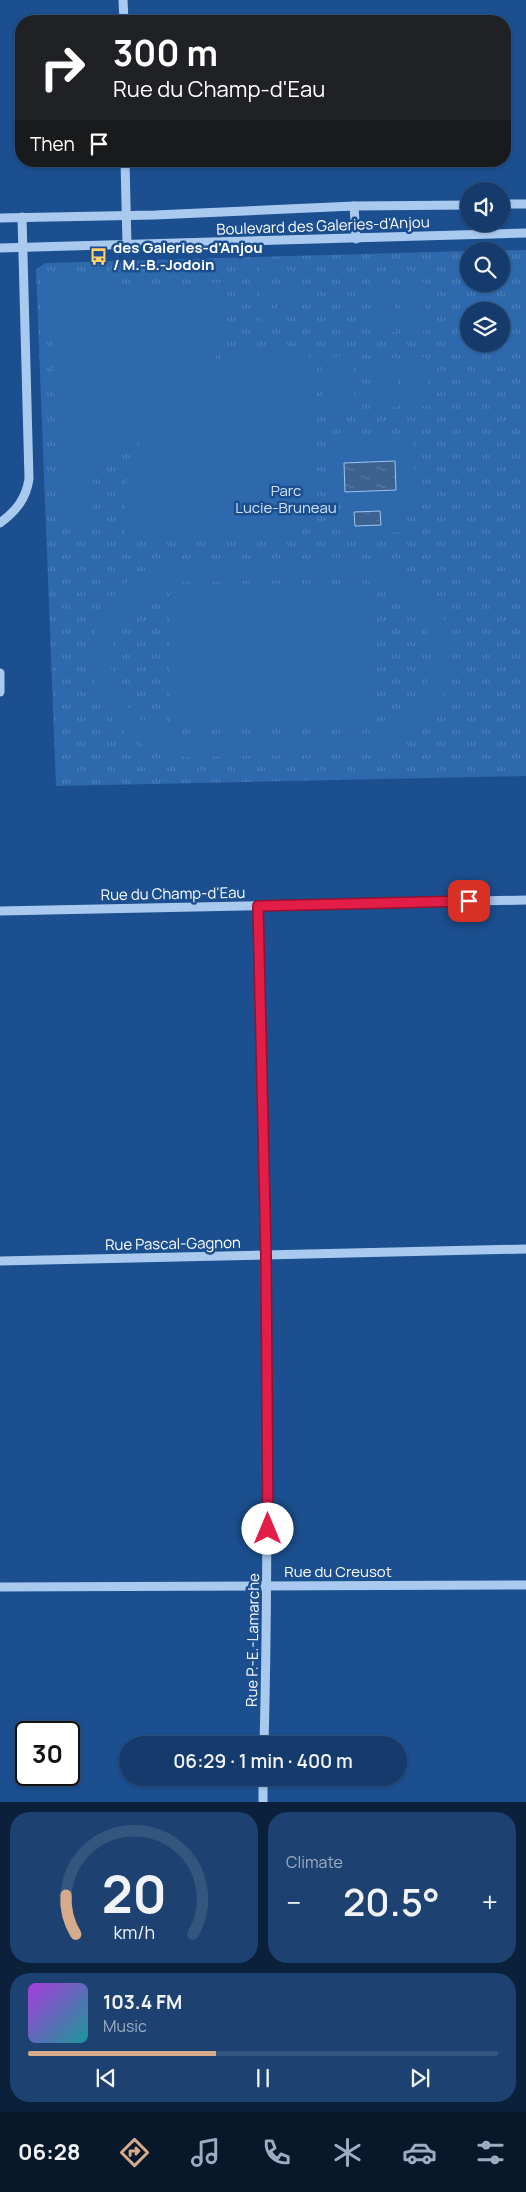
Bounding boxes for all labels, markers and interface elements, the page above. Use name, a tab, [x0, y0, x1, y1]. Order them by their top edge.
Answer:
text: 300 m	[113, 29, 218, 77]
icon: right	[30, 35, 95, 100]
text: Rue du Champ-d'Eau	[113, 74, 325, 104]
icon: arrive	[85, 130, 113, 158]
text: Then	[30, 131, 75, 157]
map controls	[460, 182, 510, 352]
button: sound	[460, 182, 510, 232]
street label: Boulevard des Galeries-d'Anjou	[216, 211, 430, 240]
place label: des Galeries-d'Anjou / M.-B.-Jodoin	[113, 237, 263, 275]
button: search	[460, 242, 510, 292]
bus stop icon: des Galeries-d'Anjou / M.-B.-Jodoin	[89, 247, 109, 267]
button: layers	[460, 302, 510, 352]
park label: Parc Lucie-Bruneau	[235, 480, 337, 518]
pin	[448, 880, 490, 922]
street label: Rue du Champ-d'Eau	[100, 882, 246, 905]
icon: arrive	[455, 887, 483, 915]
street label: Rue Pascal-Gagnon	[105, 1232, 241, 1255]
position arrow	[241, 1502, 293, 1554]
street label: Rue du Creusot	[284, 1561, 392, 1582]
street label: Rue P.-E.-Lamarche	[241, 1573, 264, 1707]
speed limit sign: 30	[15, 1721, 80, 1786]
text: 06:29 · 1 min · 400 m	[173, 1748, 353, 1774]
text: Climate	[286, 1851, 343, 1873]
text: 20	[101, 1858, 167, 1929]
text: 20.5°	[343, 1875, 440, 1927]
text: −	[286, 1883, 301, 1921]
text: +	[482, 1883, 498, 1921]
text: km/h	[113, 1920, 155, 1944]
text: 103.4 FM	[103, 1989, 182, 2015]
text: Music	[103, 2015, 147, 2037]
icon: previous	[92, 2064, 120, 2092]
icon: pause	[249, 2064, 277, 2092]
icon: next	[406, 2064, 434, 2092]
icon: directions	[117, 2135, 152, 2170]
icon: music	[188, 2135, 223, 2170]
icon: phone	[259, 2135, 294, 2170]
icon: climate	[330, 2135, 365, 2170]
icon: car	[402, 2135, 437, 2170]
icon: filters	[473, 2135, 508, 2170]
text: 06:28	[18, 2137, 80, 2167]

